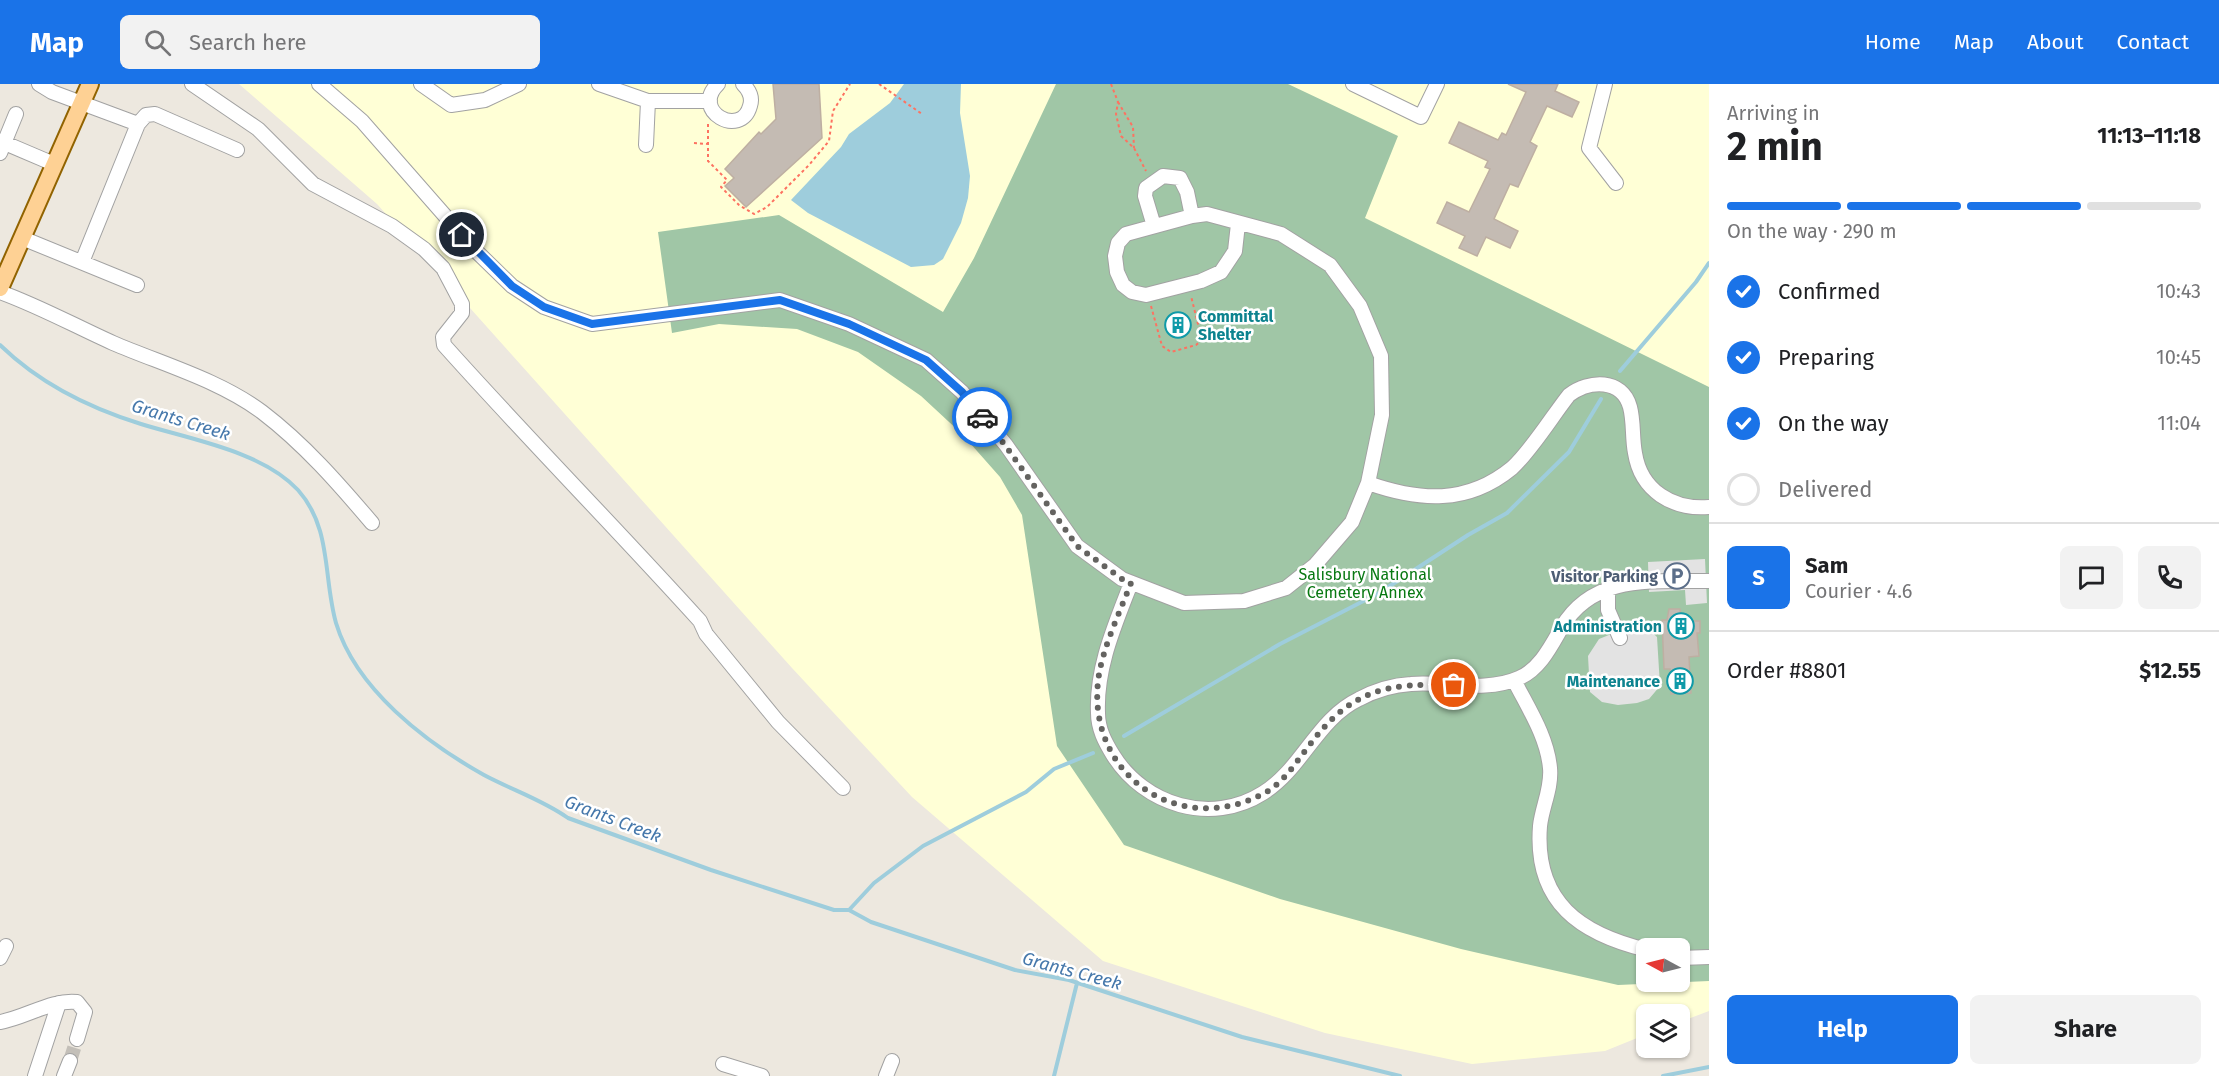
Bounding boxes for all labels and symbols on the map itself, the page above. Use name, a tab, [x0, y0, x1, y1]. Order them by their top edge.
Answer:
pin	[436, 209, 487, 260]
place label: Committal Shelter	[1198, 307, 1274, 344]
building icon: Committal Shelter	[1163, 310, 1193, 340]
courier	[952, 387, 1012, 447]
water label: Grants Creek	[129, 395, 233, 445]
parking icon: Visitor Parking	[1662, 561, 1692, 591]
park label: Salisbury National Cemetery Annex	[1299, 565, 1432, 602]
place label: Visitor Parking	[1550, 567, 1658, 586]
building icon: Administration	[1666, 611, 1696, 641]
place label: Administration	[1552, 617, 1662, 636]
pin	[1428, 659, 1479, 710]
building icon: Maintenance	[1665, 666, 1695, 696]
place label: Maintenance	[1567, 672, 1660, 691]
water label: Grants Creek	[561, 790, 665, 848]
north arrow	[1636, 938, 1690, 992]
water label: Grants Creek	[1020, 947, 1124, 995]

